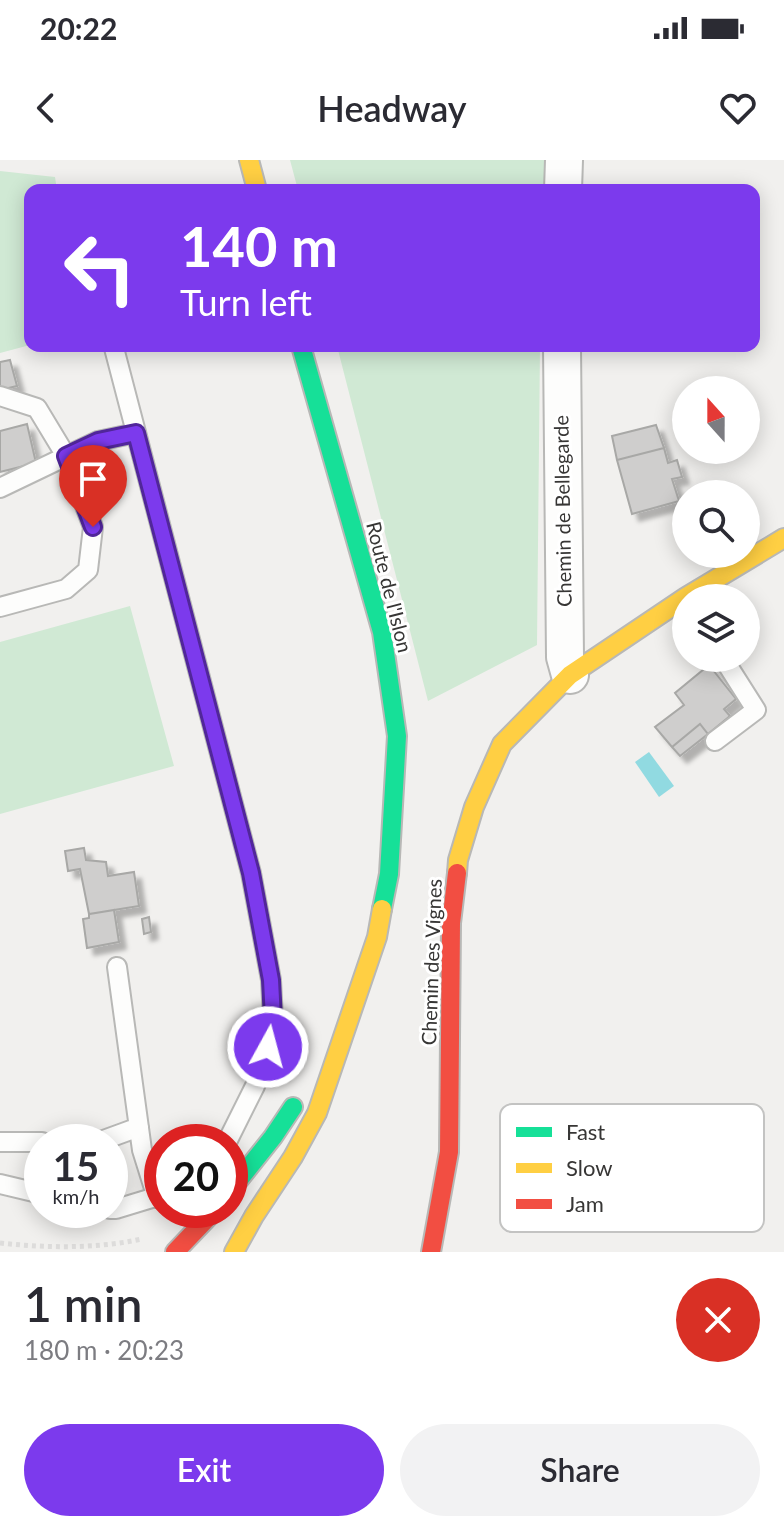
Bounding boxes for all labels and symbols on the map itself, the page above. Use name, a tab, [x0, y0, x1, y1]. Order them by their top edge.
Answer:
north arrow	[672, 376, 760, 464]
street label: Chemin de Bellegarde	[548, 415, 576, 607]
pin	[59, 445, 127, 527]
street label: Route de l'Islon	[362, 519, 418, 655]
street label: Chemin des Vignes	[416, 878, 446, 1046]
position arrow	[226, 1005, 310, 1089]
legend	[500, 1104, 764, 1232]
text: Fast	[566, 1118, 605, 1145]
speed limit sign: 20	[144, 1124, 248, 1228]
text: Slow	[566, 1154, 613, 1181]
text: Jam	[566, 1190, 604, 1217]

